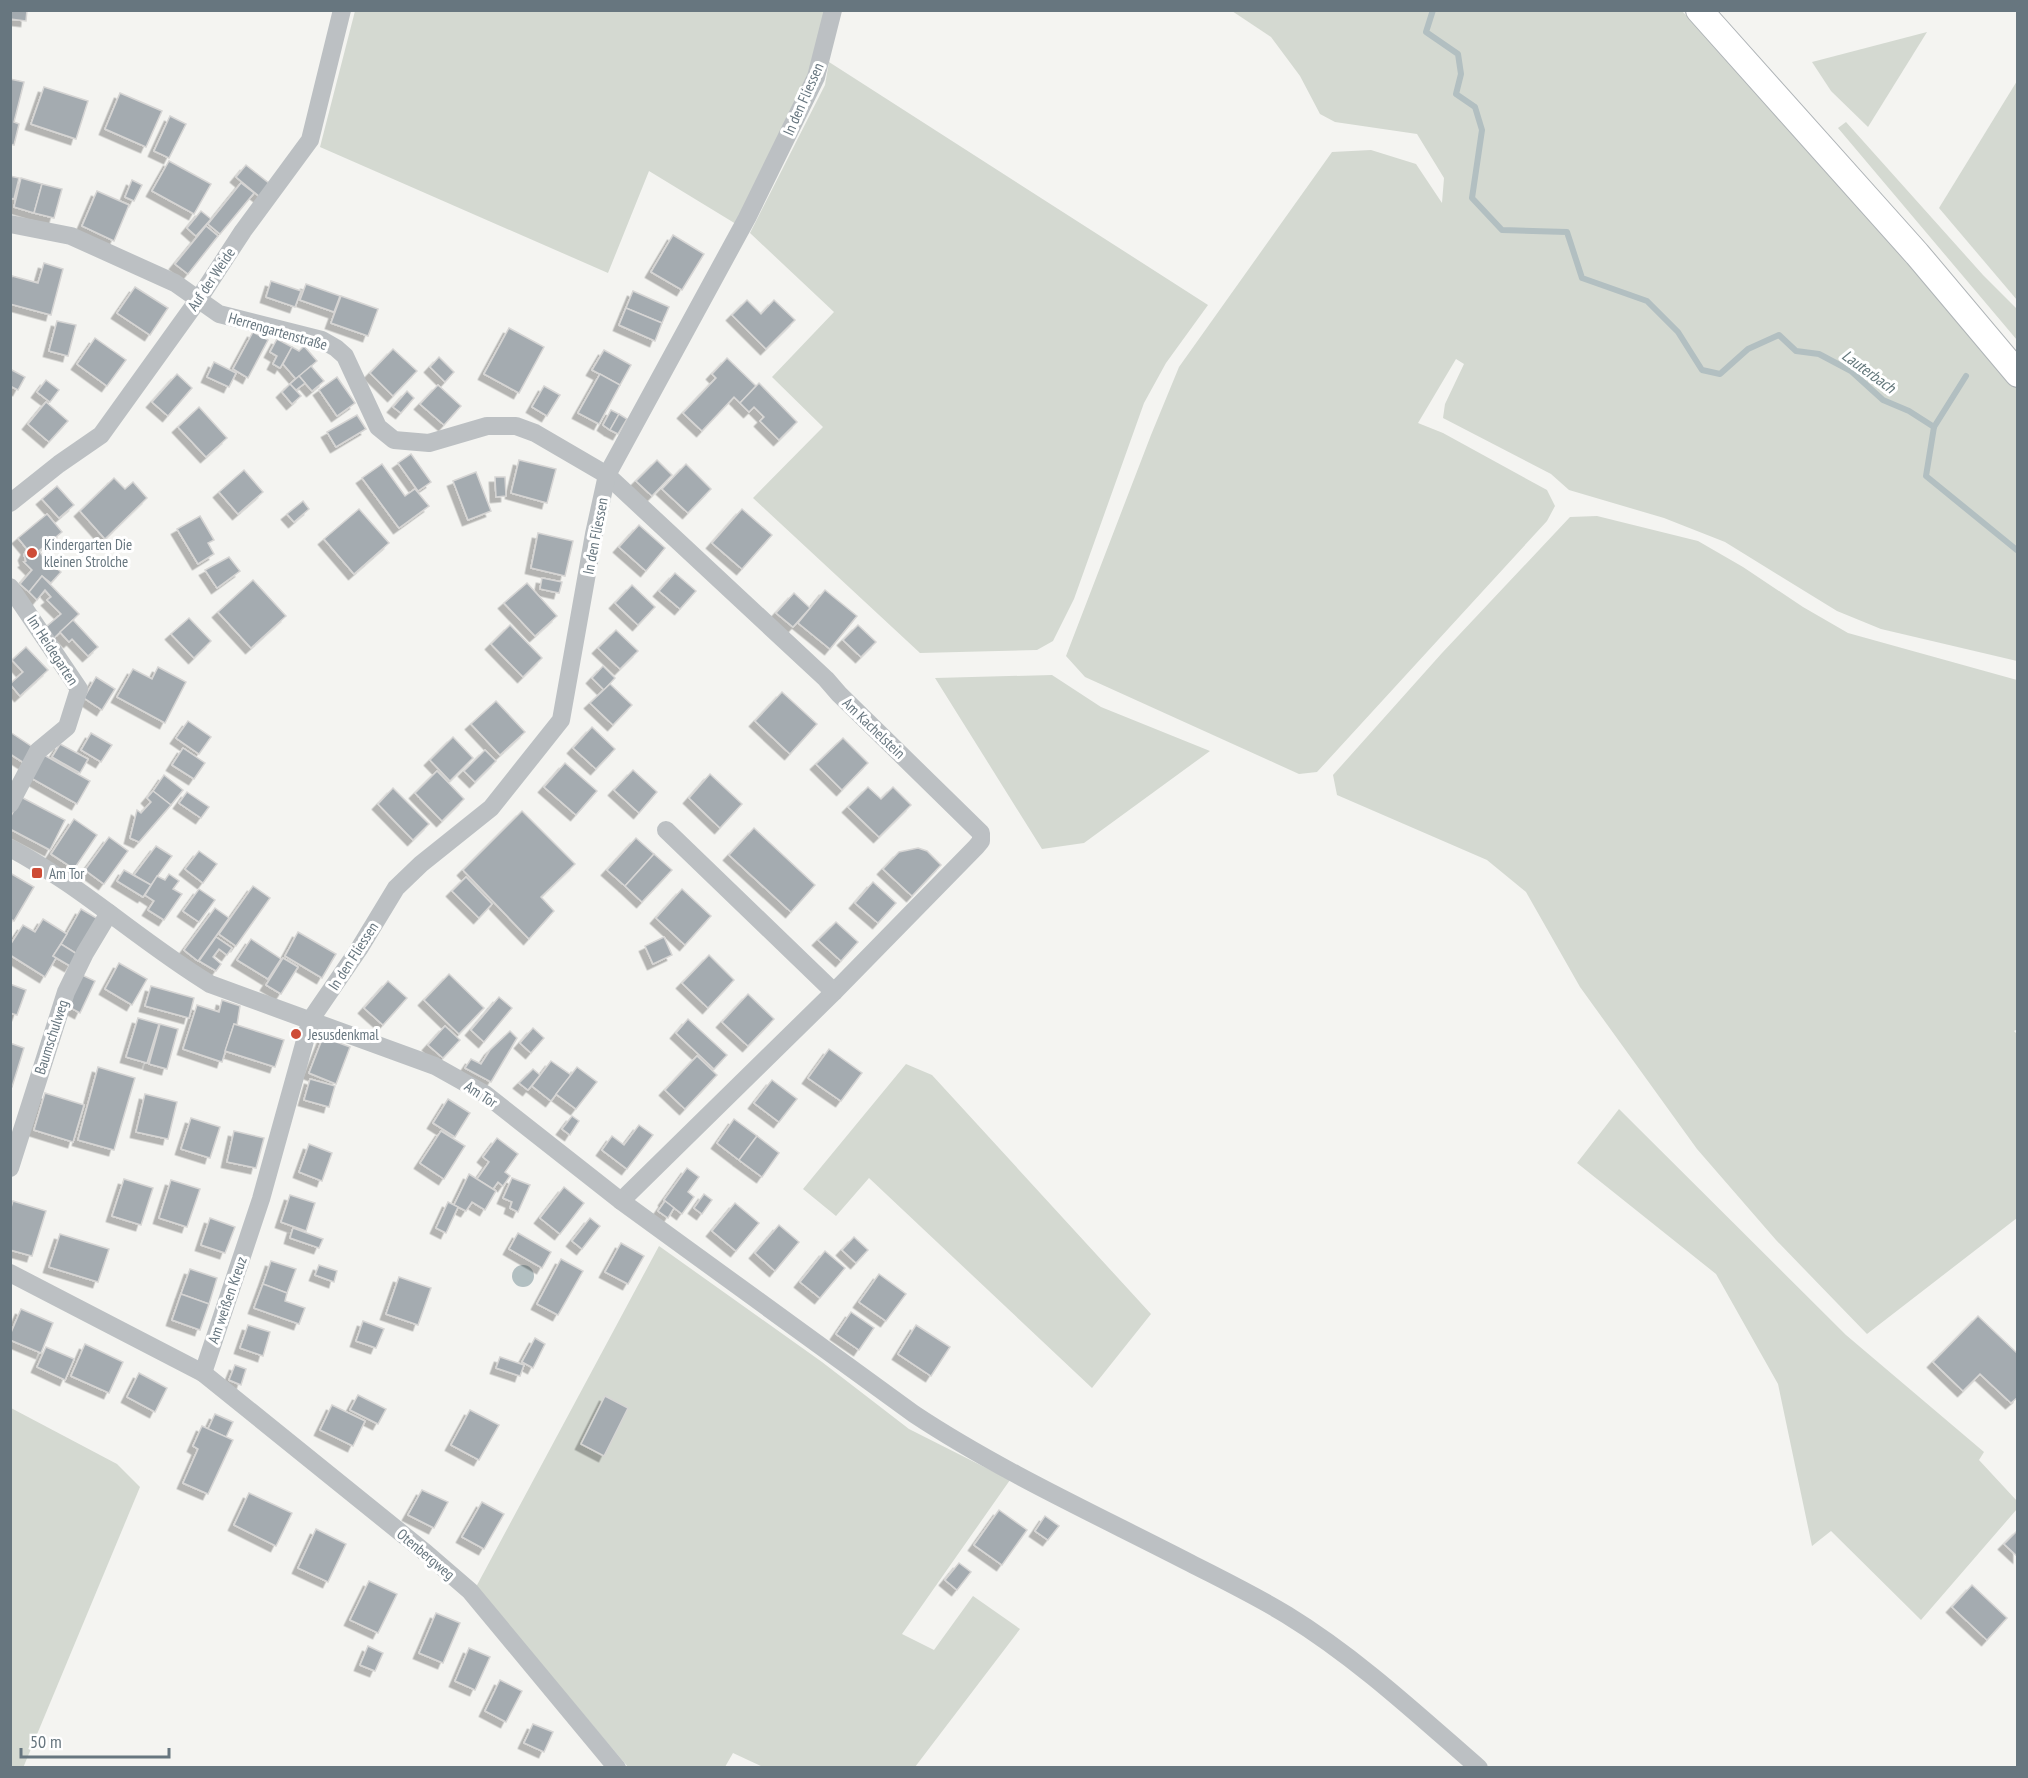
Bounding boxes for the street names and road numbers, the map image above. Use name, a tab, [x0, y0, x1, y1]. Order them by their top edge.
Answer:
street label: In den Fliessen	[779, 60, 827, 138]
street label: Auf der Weide	[183, 244, 239, 314]
street label: Herrengartenstraße	[226, 308, 330, 354]
street label: In den Fliessen	[578, 496, 612, 576]
street label: Im Heidegarten	[23, 611, 83, 689]
street label: Am Kachelstein	[839, 693, 909, 763]
street label: In den Fliessen	[324, 918, 382, 994]
street label: Baumschulweg	[30, 997, 72, 1077]
street label: Am Tor	[461, 1076, 502, 1112]
street label: Am weißen Kreuz	[203, 1254, 251, 1346]
street label: Otenbergweg	[393, 1524, 459, 1584]

